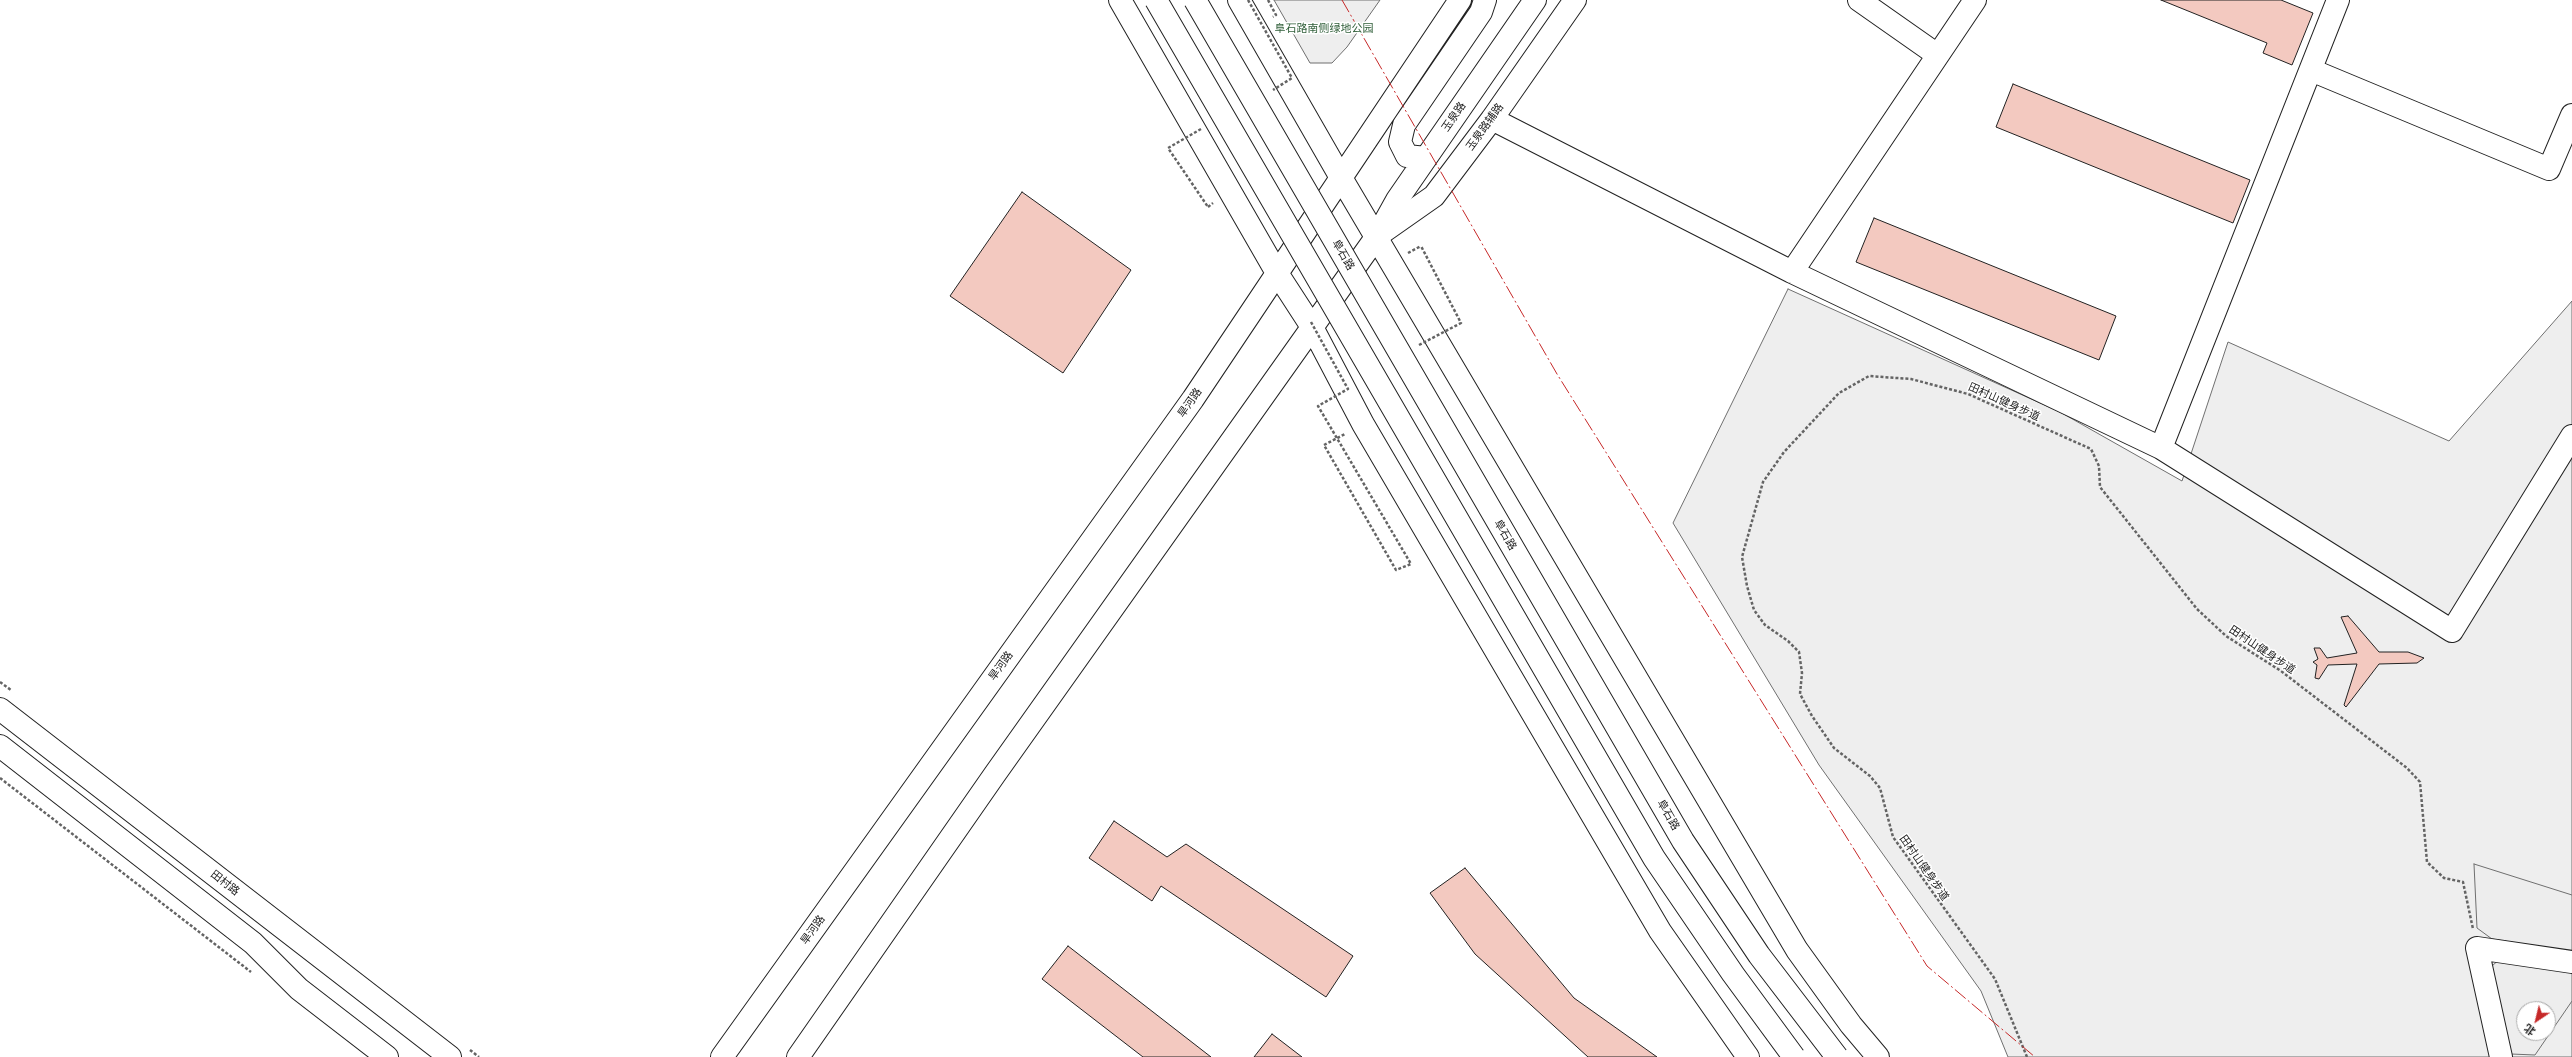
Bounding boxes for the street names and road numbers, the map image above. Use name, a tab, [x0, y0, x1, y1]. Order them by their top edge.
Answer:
street label: 玉泉路	[1439, 100, 1469, 134]
street label: 玉泉路辅路	[1463, 101, 1507, 153]
street label: 阜石路	[1329, 237, 1357, 273]
street label: 田村山健身步道	[1966, 380, 2042, 424]
street label: 旱河路	[1175, 386, 1205, 420]
street label: 阜石路	[1491, 517, 1519, 553]
street label: 田村山健身步道	[2226, 623, 2298, 677]
street label: 旱河路	[986, 649, 1016, 683]
street label: 阜石路	[1654, 797, 1682, 833]
street label: 田村山健身步道	[1897, 833, 1951, 903]
street label: 田村路	[208, 868, 242, 898]
street label: 旱河路	[798, 913, 828, 947]

